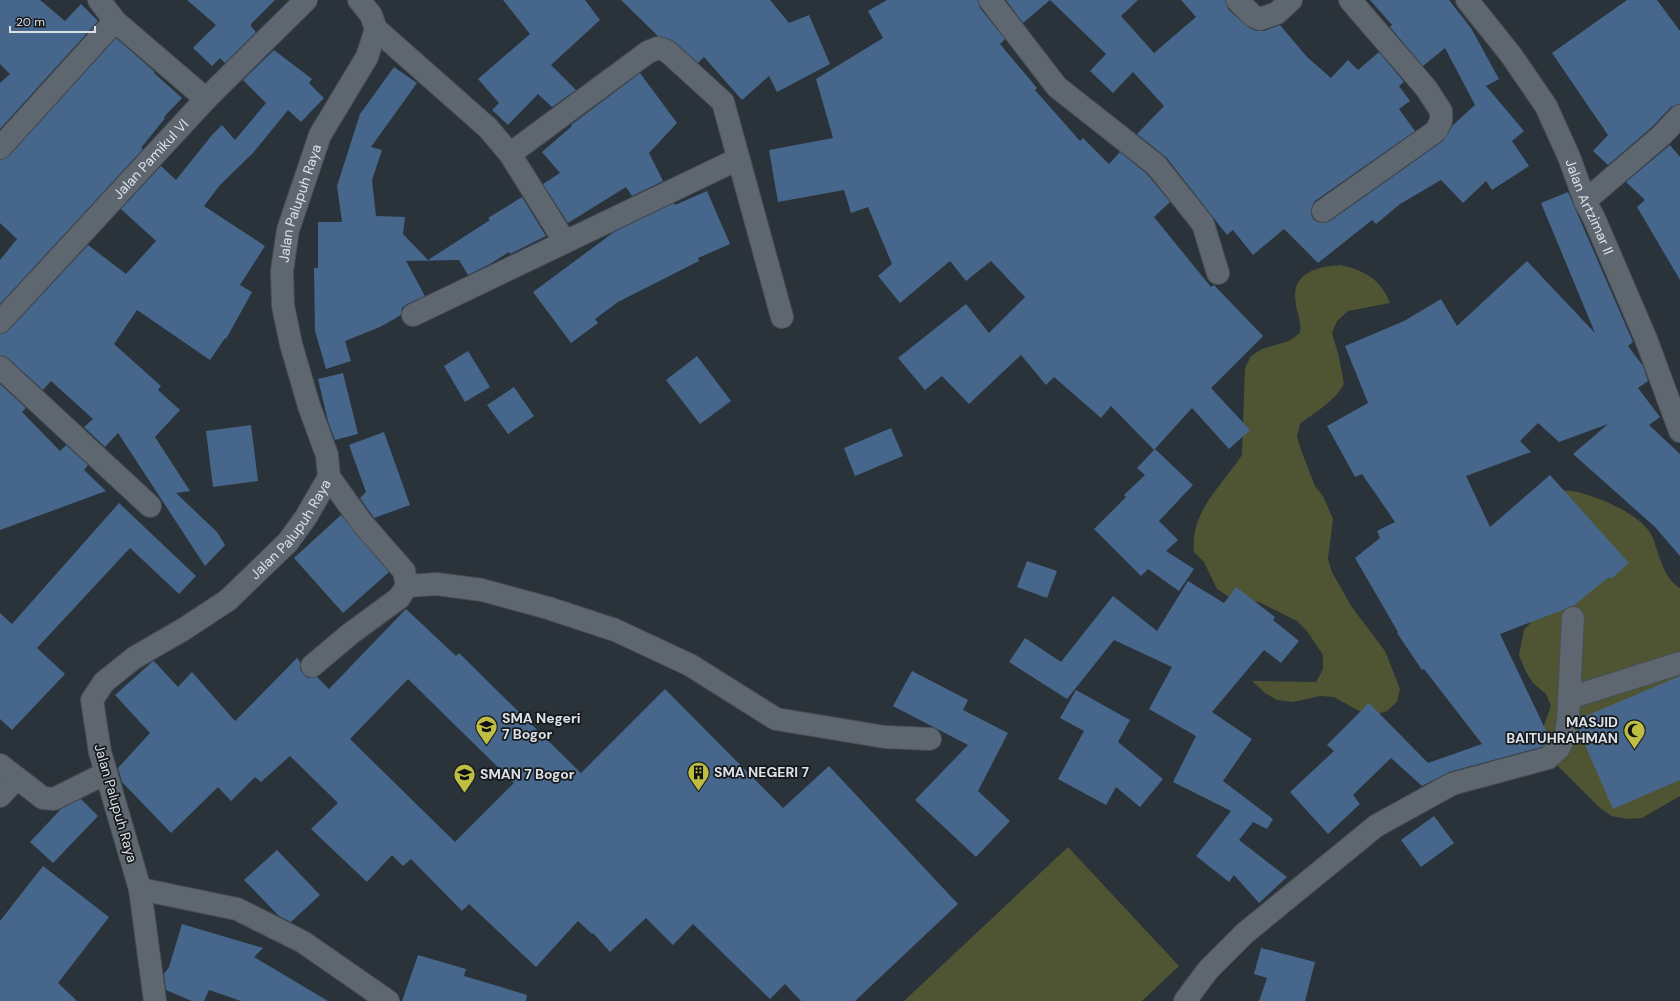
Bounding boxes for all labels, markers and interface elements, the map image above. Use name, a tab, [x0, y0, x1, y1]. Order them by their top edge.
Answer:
scale bar	[10, 8, 95, 34]
text: 20 m	[16, 14, 45, 30]
street label: Jalan Pamikul VI	[109, 115, 192, 203]
street label: Jalan Palupuh Raya	[274, 142, 325, 264]
street label: Jalan Artzimar II	[1561, 156, 1618, 257]
street label: Jalan Palupuh Raya	[246, 476, 335, 583]
place label: SMA Negeri 7 Bogor	[502, 709, 581, 743]
school or university icon: SMA Negeri 7 Bogor	[473, 713, 499, 746]
place label: MASJID BAITUHRAHMAN	[1506, 713, 1618, 747]
mosque icon: MASJID BAITUHRAHMAN	[1621, 717, 1647, 750]
street label: Jalan Palupuh Raya	[90, 742, 142, 864]
building icon: SMA NEGERI 7	[685, 759, 711, 792]
school or university icon: SMAN 7 Bogor	[452, 761, 478, 794]
place label: SMA NEGERI 7	[714, 763, 809, 781]
place label: SMAN 7 Bogor	[480, 765, 575, 783]

